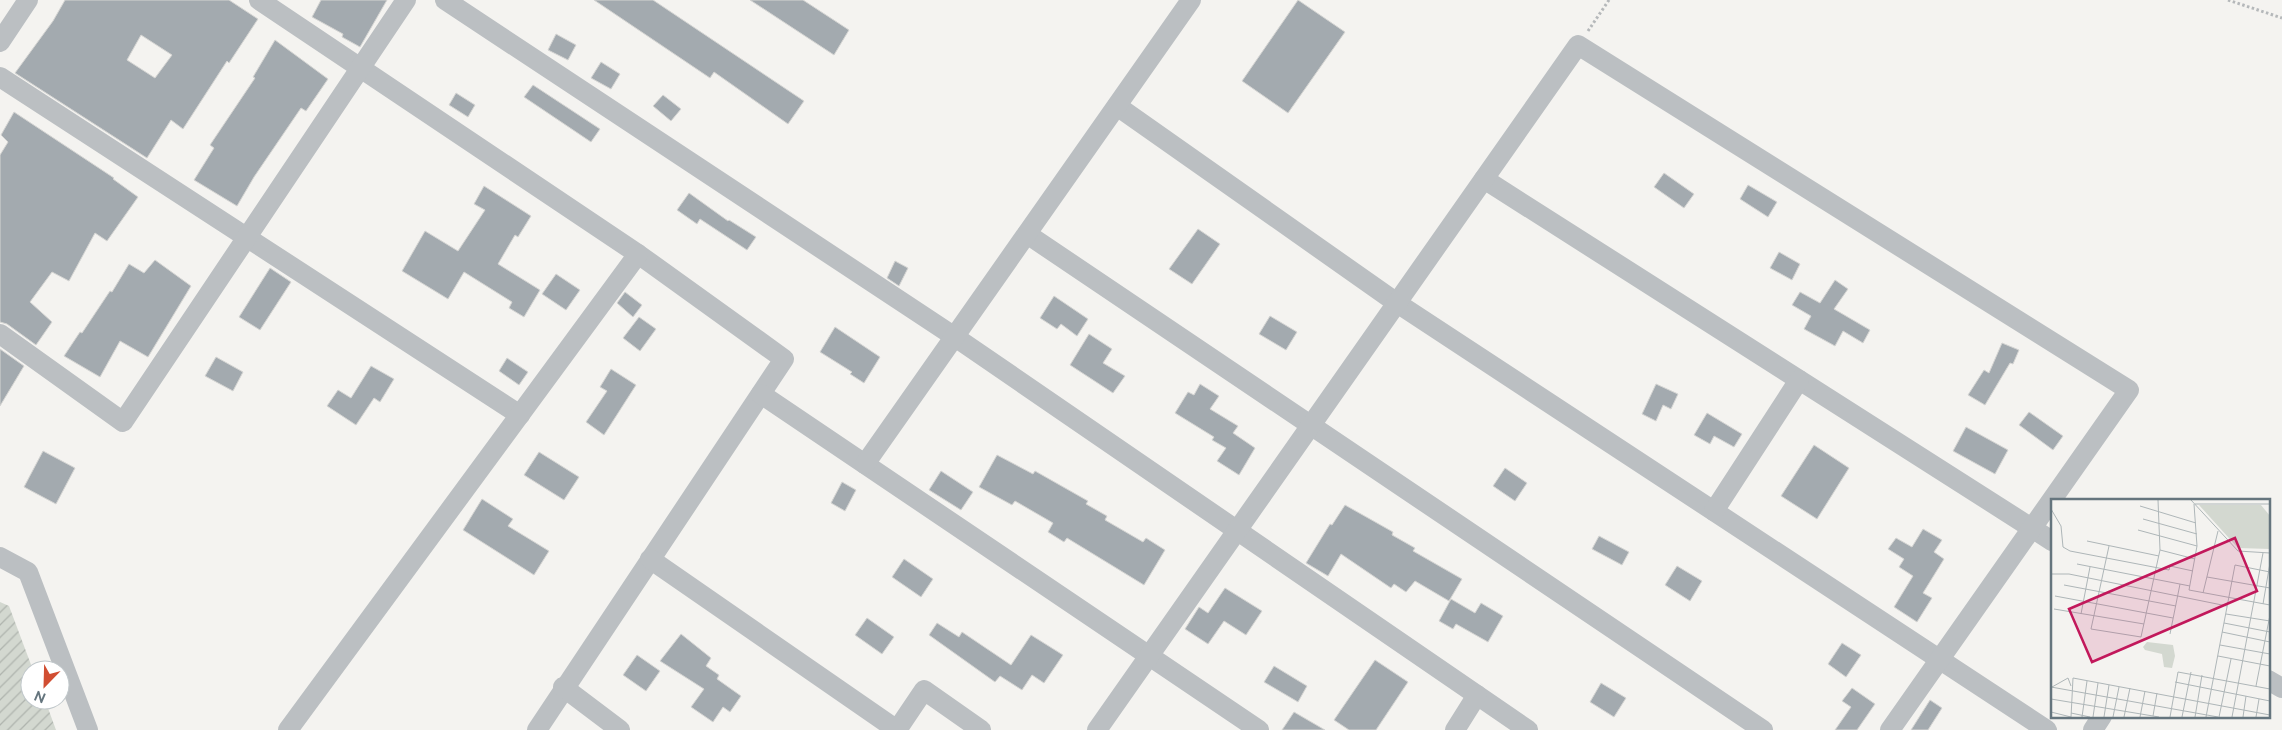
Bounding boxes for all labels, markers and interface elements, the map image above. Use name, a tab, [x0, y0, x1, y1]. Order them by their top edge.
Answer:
inset map	[2051, 499, 2270, 718]
north arrow	[20, 660, 70, 710]
text: N	[32, 688, 48, 706]

